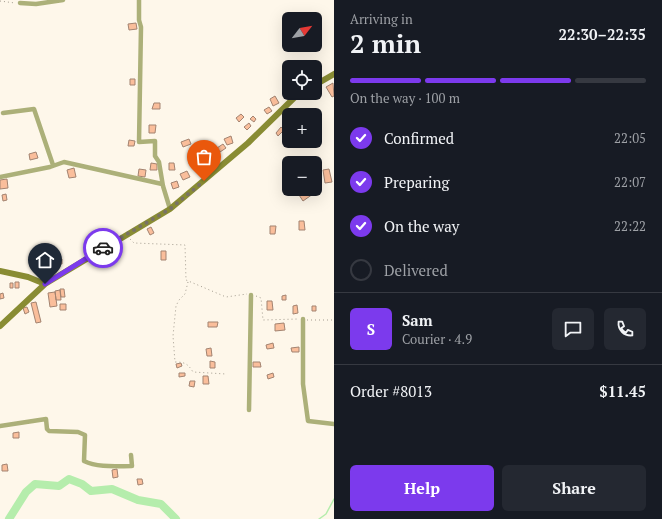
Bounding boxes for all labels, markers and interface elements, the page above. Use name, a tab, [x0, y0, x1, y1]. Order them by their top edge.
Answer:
text: Arriving in	[350, 10, 413, 28]
north arrow	[282, 12, 322, 52]
map controls	[282, 12, 322, 196]
text: 22:30–22:35	[559, 24, 646, 44]
text: 2 min	[350, 26, 421, 60]
button: locate	[282, 60, 322, 100]
text: On the way · 100 m	[350, 89, 460, 107]
button: +	[282, 108, 322, 148]
icon: check	[350, 127, 372, 149]
text: Confirmed	[384, 128, 454, 148]
text: 22:05	[614, 129, 646, 147]
pin	[187, 140, 221, 181]
icon: bag	[193, 146, 215, 168]
button: −	[282, 156, 322, 196]
icon: check	[350, 171, 372, 193]
text: Preparing	[384, 172, 449, 192]
text: 22:07	[614, 173, 646, 191]
icon: check	[350, 215, 372, 237]
text: On the way	[384, 216, 459, 236]
text: 22:22	[614, 217, 646, 235]
courier	[83, 228, 123, 268]
icon: car	[92, 237, 114, 259]
pin	[28, 243, 62, 284]
icon: home	[34, 249, 56, 271]
text: Delivered	[384, 260, 448, 280]
button: chat	[552, 308, 594, 350]
button: phone	[604, 308, 646, 350]
text: Sam	[402, 310, 433, 330]
text: S	[367, 319, 375, 339]
text: Courier · 4.9	[402, 330, 472, 348]
text: Order #8013	[350, 381, 432, 401]
text: $11.45	[599, 381, 646, 401]
button: Help	[350, 465, 494, 511]
button: Share	[502, 465, 646, 511]

